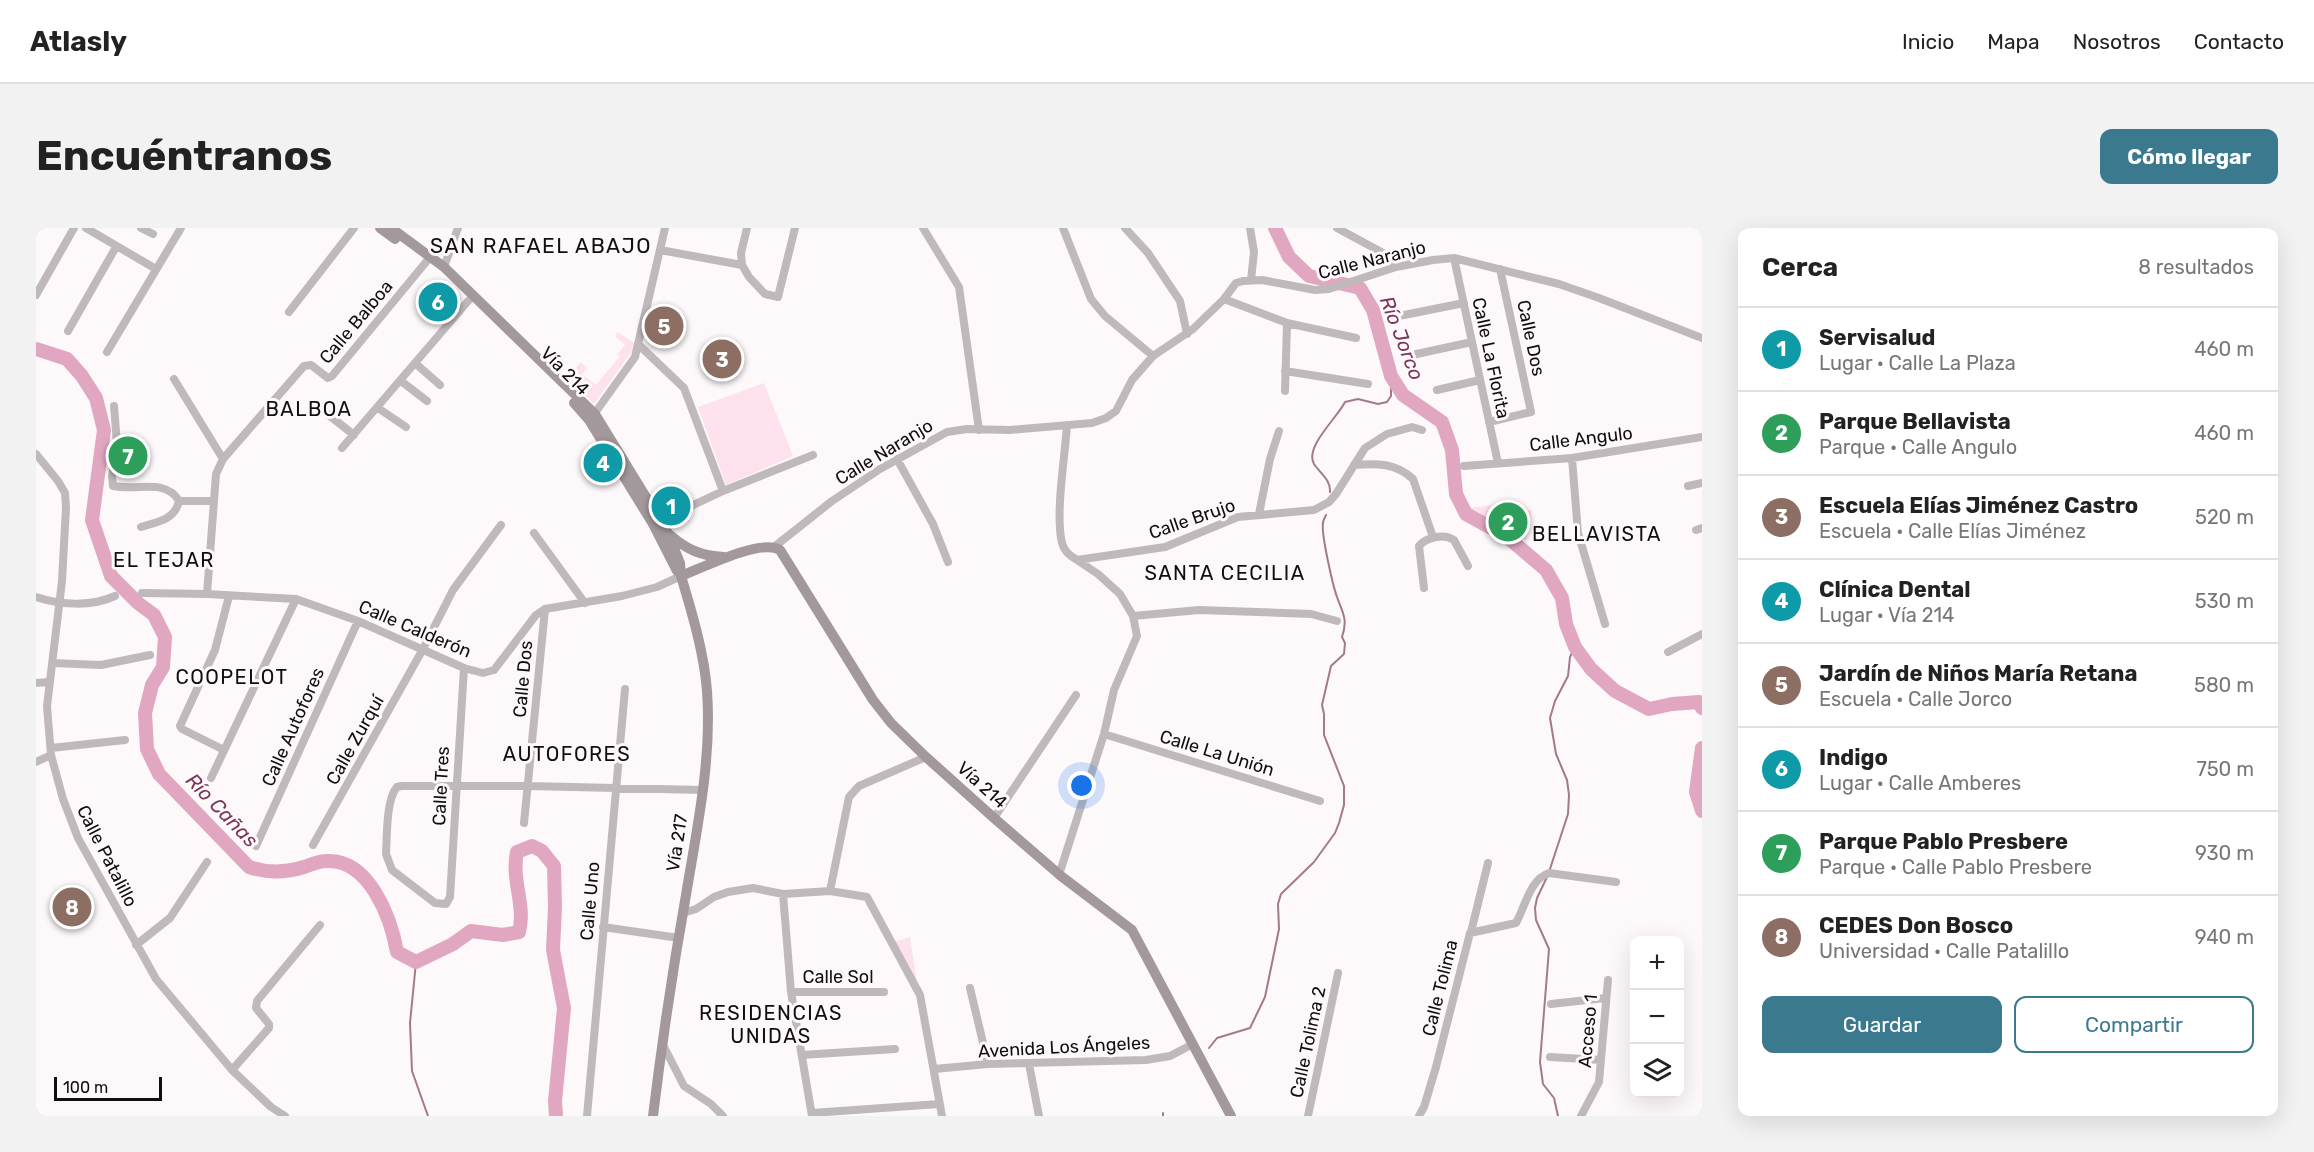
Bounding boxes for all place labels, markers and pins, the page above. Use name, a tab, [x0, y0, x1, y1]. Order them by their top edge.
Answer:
pin: 6	[418, 280, 458, 325]
pin: 5	[644, 304, 684, 348]
pin: 3	[702, 336, 742, 382]
pin: 7	[108, 434, 148, 478]
pin: 4	[584, 440, 622, 486]
pin: 1	[652, 484, 690, 528]
pin: 2	[1488, 500, 1528, 544]
pin: 8	[52, 884, 92, 930]

